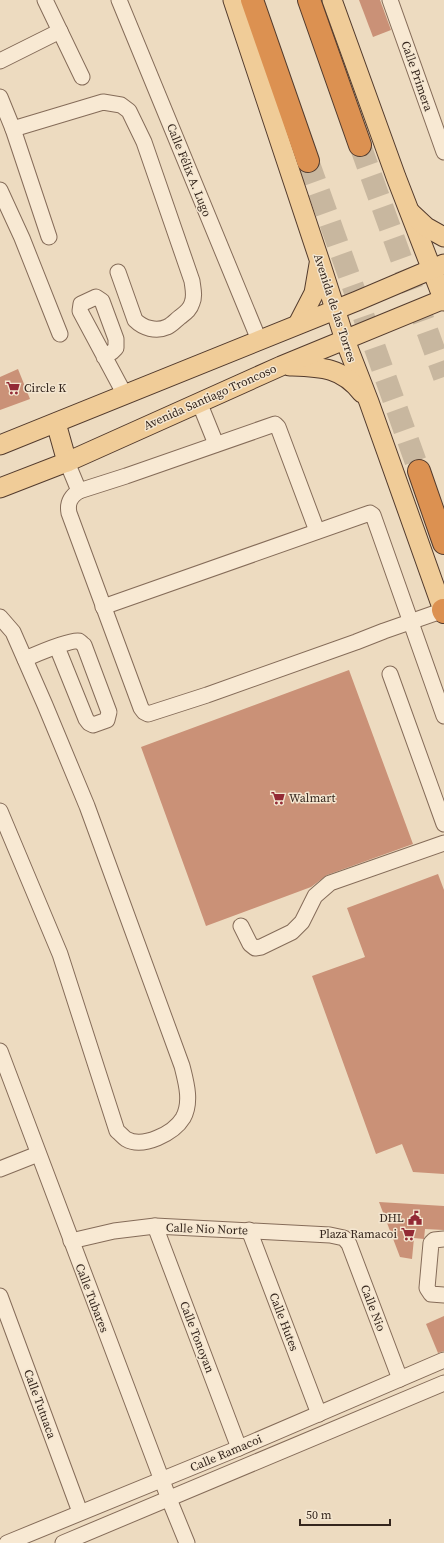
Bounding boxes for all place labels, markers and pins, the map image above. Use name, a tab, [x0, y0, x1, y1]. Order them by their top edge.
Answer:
supermarket icon: Circle K	[5, 380, 21, 396]
place label: Circle K	[24, 380, 66, 396]
supermarket icon: Walmart	[270, 790, 286, 806]
place label: Walmart	[289, 790, 336, 806]
place label: DHL	[379, 1210, 404, 1226]
public building icon: DHL	[407, 1210, 423, 1226]
place label: Plaza Ramacoi	[319, 1226, 397, 1242]
supermarket icon: Plaza Ramacoi	[400, 1226, 416, 1242]

